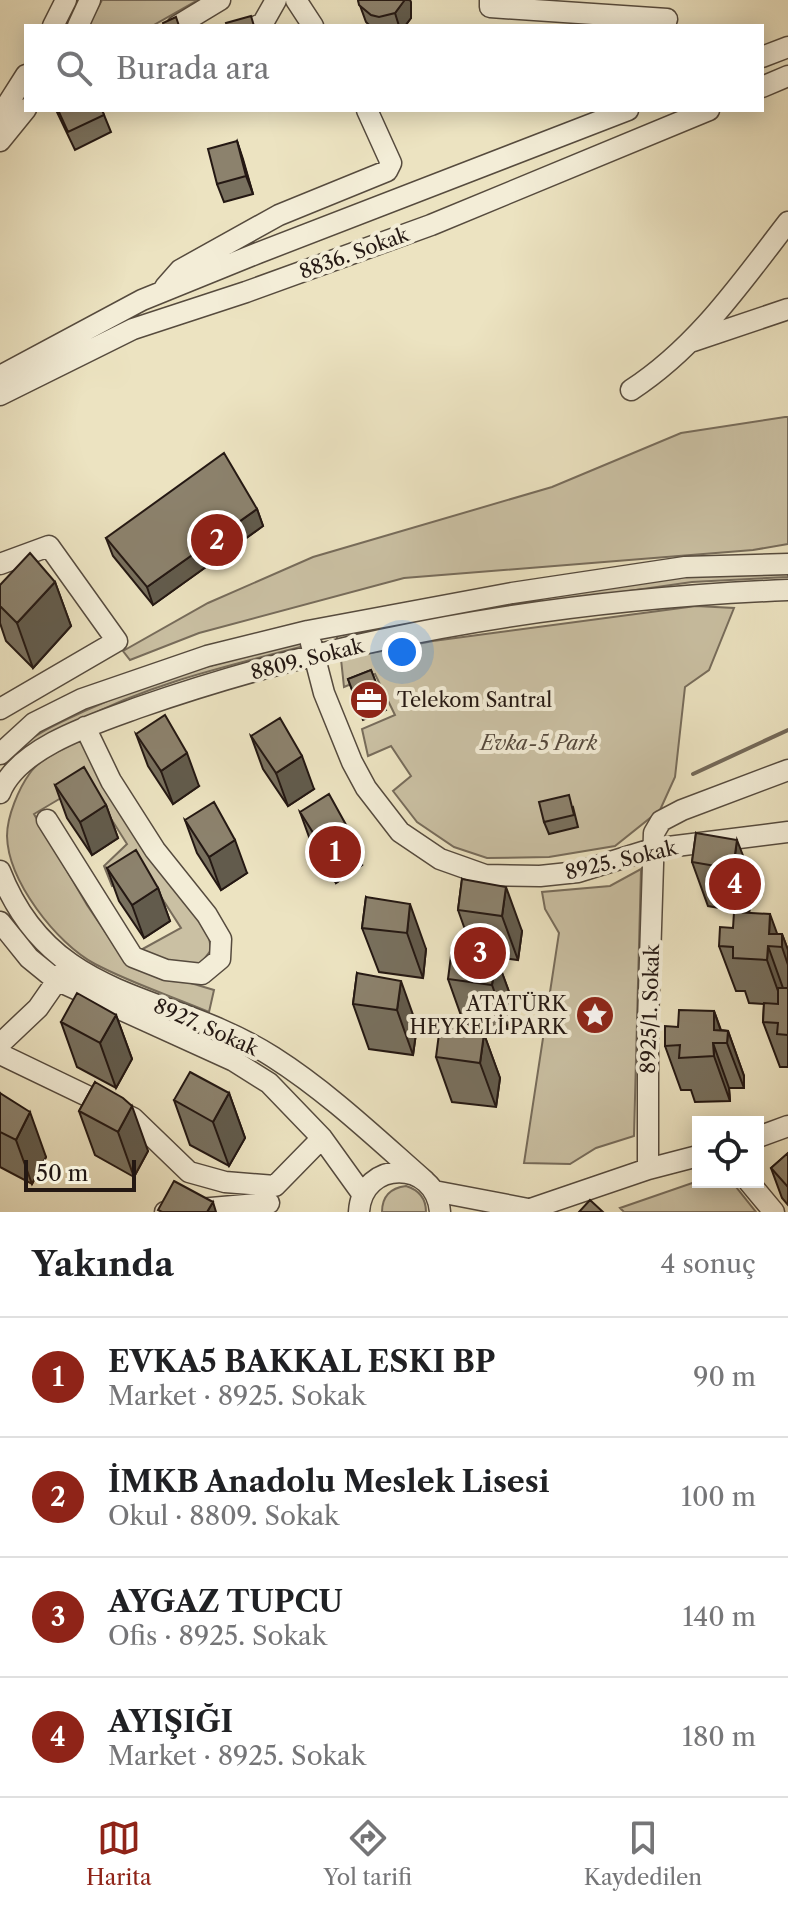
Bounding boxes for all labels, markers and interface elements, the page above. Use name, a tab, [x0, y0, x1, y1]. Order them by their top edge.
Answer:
search box	[24, 24, 764, 112]
icon: search	[52, 46, 96, 90]
text: Burada ara	[116, 50, 270, 87]
street label: 8836. Sokak	[296, 222, 413, 284]
pin: 2	[191, 510, 243, 570]
your location	[382, 632, 422, 672]
street label: 8809. Sokak	[248, 633, 367, 685]
office icon: Telekom Santral	[348, 679, 390, 721]
place label: Telekom Santral	[397, 688, 552, 712]
park label: Evka-5 Park	[479, 731, 598, 755]
pin: 1	[309, 822, 361, 882]
street label: 8925. Sokak	[563, 835, 681, 885]
pin: 4	[709, 854, 761, 914]
pin: 3	[454, 923, 506, 983]
street label: 8925/1. Sokak	[636, 942, 664, 1074]
place label: ATATÜRK HEYKELİ PARK	[410, 991, 568, 1039]
street label: 8927. Sokak	[150, 993, 263, 1061]
place icon: ATATÜRK HEYKELİ PARK	[574, 994, 616, 1036]
map controls	[692, 1116, 764, 1188]
button: locate	[692, 1116, 764, 1188]
scale bar	[24, 1156, 136, 1192]
text: 50 m	[36, 1160, 88, 1187]
text: Yakında	[32, 1243, 174, 1285]
text: 4 sonuç	[661, 1248, 756, 1280]
text: EVKA5 BAKKAL ESKI BP	[108, 1343, 495, 1380]
text: 1	[52, 1361, 64, 1393]
text: 90 m	[693, 1361, 756, 1393]
text: Market · 8925. Sokak	[108, 1380, 366, 1412]
text: İMKB Anadolu Meslek Lisesi	[108, 1463, 549, 1500]
text: 2	[50, 1481, 66, 1513]
text: 100 m	[681, 1481, 756, 1513]
text: Okul · 8809. Sokak	[108, 1500, 339, 1532]
text: AYGAZ TUPCU	[108, 1583, 343, 1620]
text: 3	[51, 1601, 65, 1633]
text: 140 m	[682, 1601, 756, 1633]
text: Ofis · 8925. Sokak	[108, 1620, 327, 1652]
text: AYIŞIĞI	[108, 1703, 233, 1740]
text: 4	[50, 1721, 66, 1753]
text: 180 m	[682, 1721, 756, 1753]
text: Market · 8925. Sokak	[108, 1740, 366, 1772]
tab: Harita	[86, 1816, 152, 1891]
tab: Yol tarifi	[324, 1816, 412, 1891]
tab: Kaydedilen	[584, 1816, 702, 1891]

